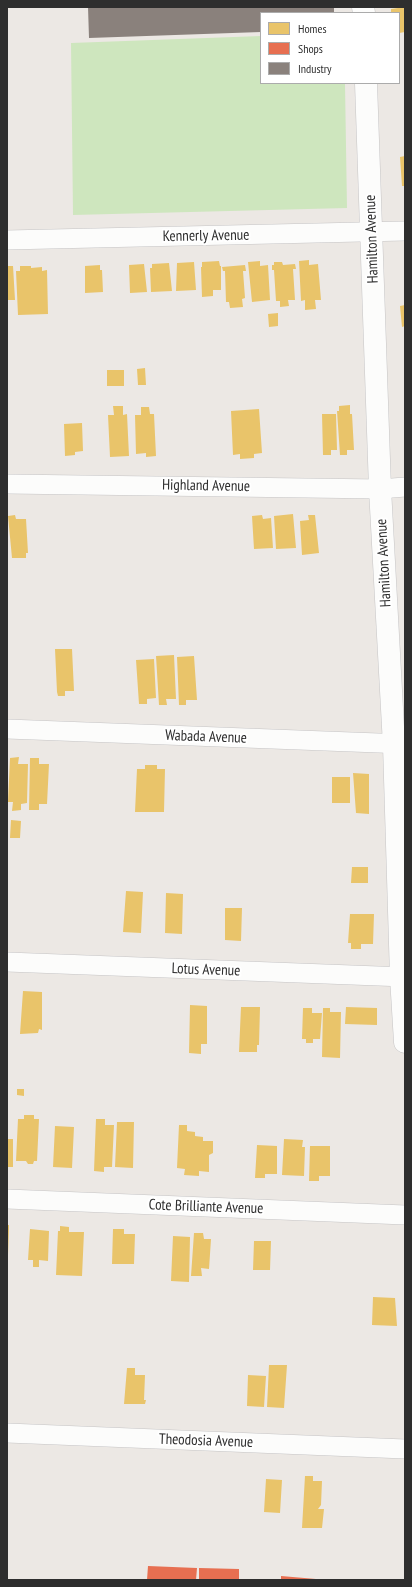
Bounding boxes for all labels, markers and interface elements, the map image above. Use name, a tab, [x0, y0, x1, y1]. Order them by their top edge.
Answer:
legend	[260, 12, 400, 84]
text: Homes	[298, 21, 326, 36]
text: Shops	[298, 41, 323, 56]
text: Industry	[298, 61, 332, 76]
street label: Hamilton Avenue	[361, 194, 383, 284]
street label: Kennerly Avenue	[162, 226, 250, 246]
street label: Highland Avenue	[162, 476, 250, 496]
street label: Hamilton Avenue	[373, 518, 395, 608]
street label: Wabada Avenue	[165, 727, 247, 747]
street label: Lotus Avenue	[171, 960, 241, 980]
street label: Cote Brilliante Avenue	[148, 1196, 264, 1218]
street label: Theodosia Avenue	[159, 1430, 253, 1452]

